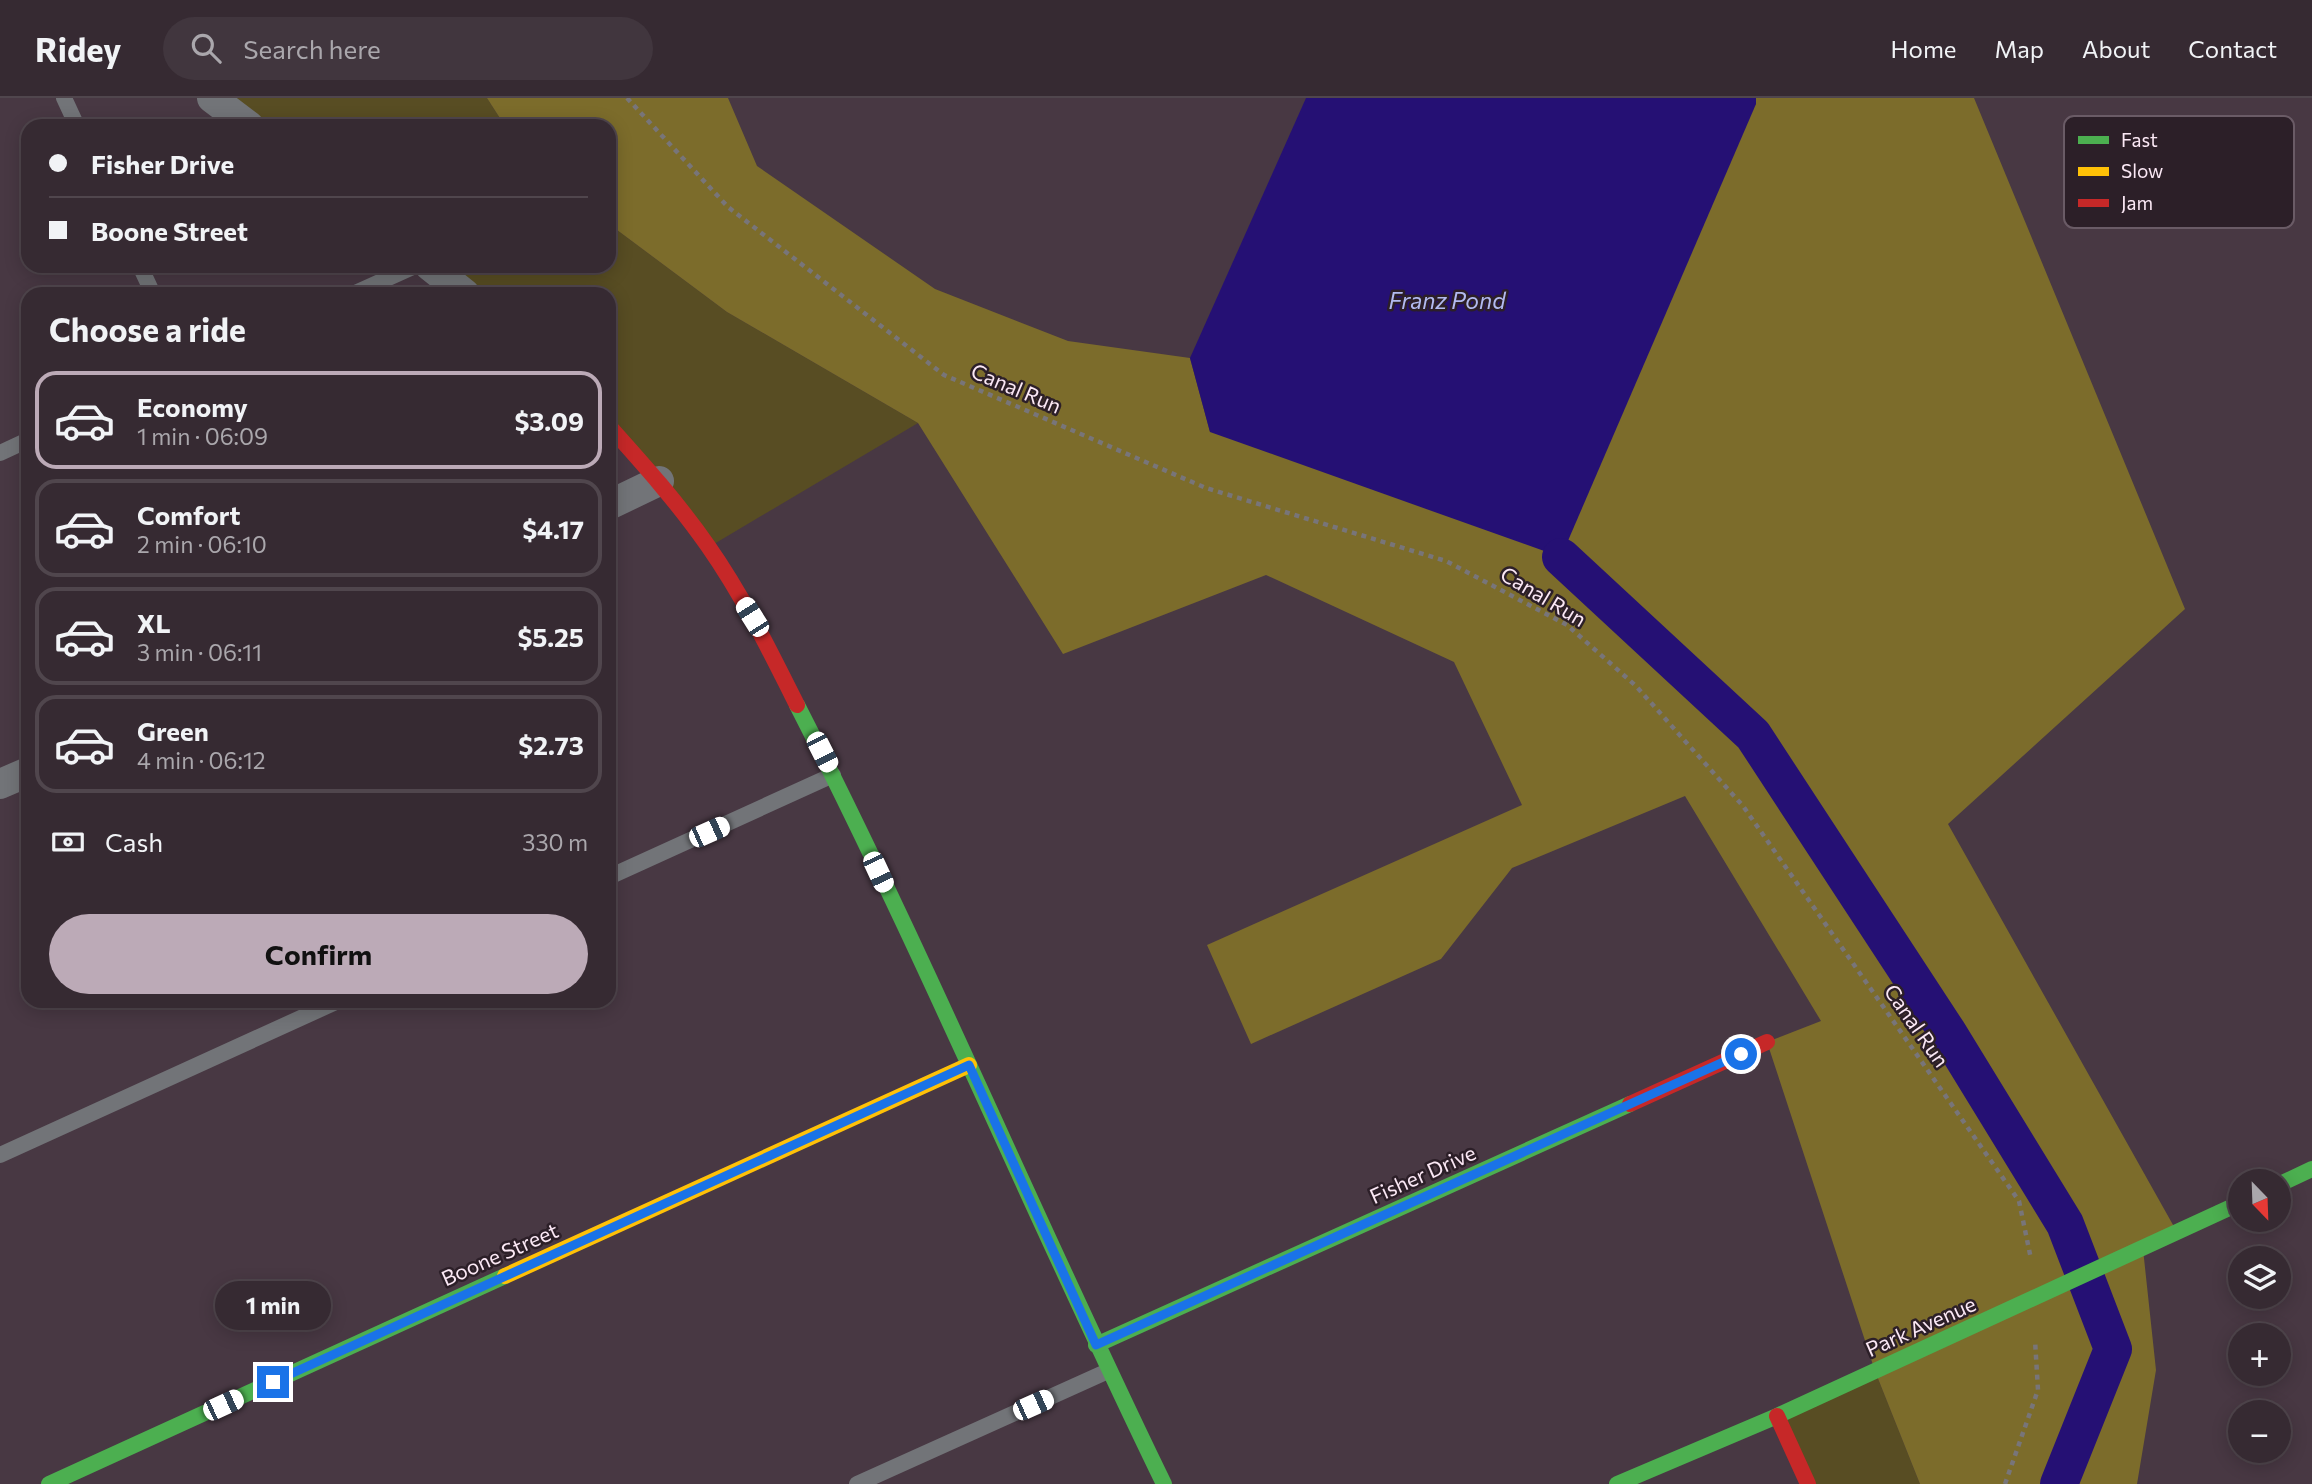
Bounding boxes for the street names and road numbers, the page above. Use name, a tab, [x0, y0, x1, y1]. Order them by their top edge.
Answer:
street label: Canal Run	[968, 357, 1065, 418]
street label: Canal Run	[1496, 560, 1591, 631]
street label: Canal Run	[1880, 979, 1955, 1071]
street label: Fisher Drive	[1366, 1139, 1479, 1208]
street label: Boone Street	[437, 1217, 562, 1290]
street label: Park Avenue	[1861, 1290, 1979, 1361]

